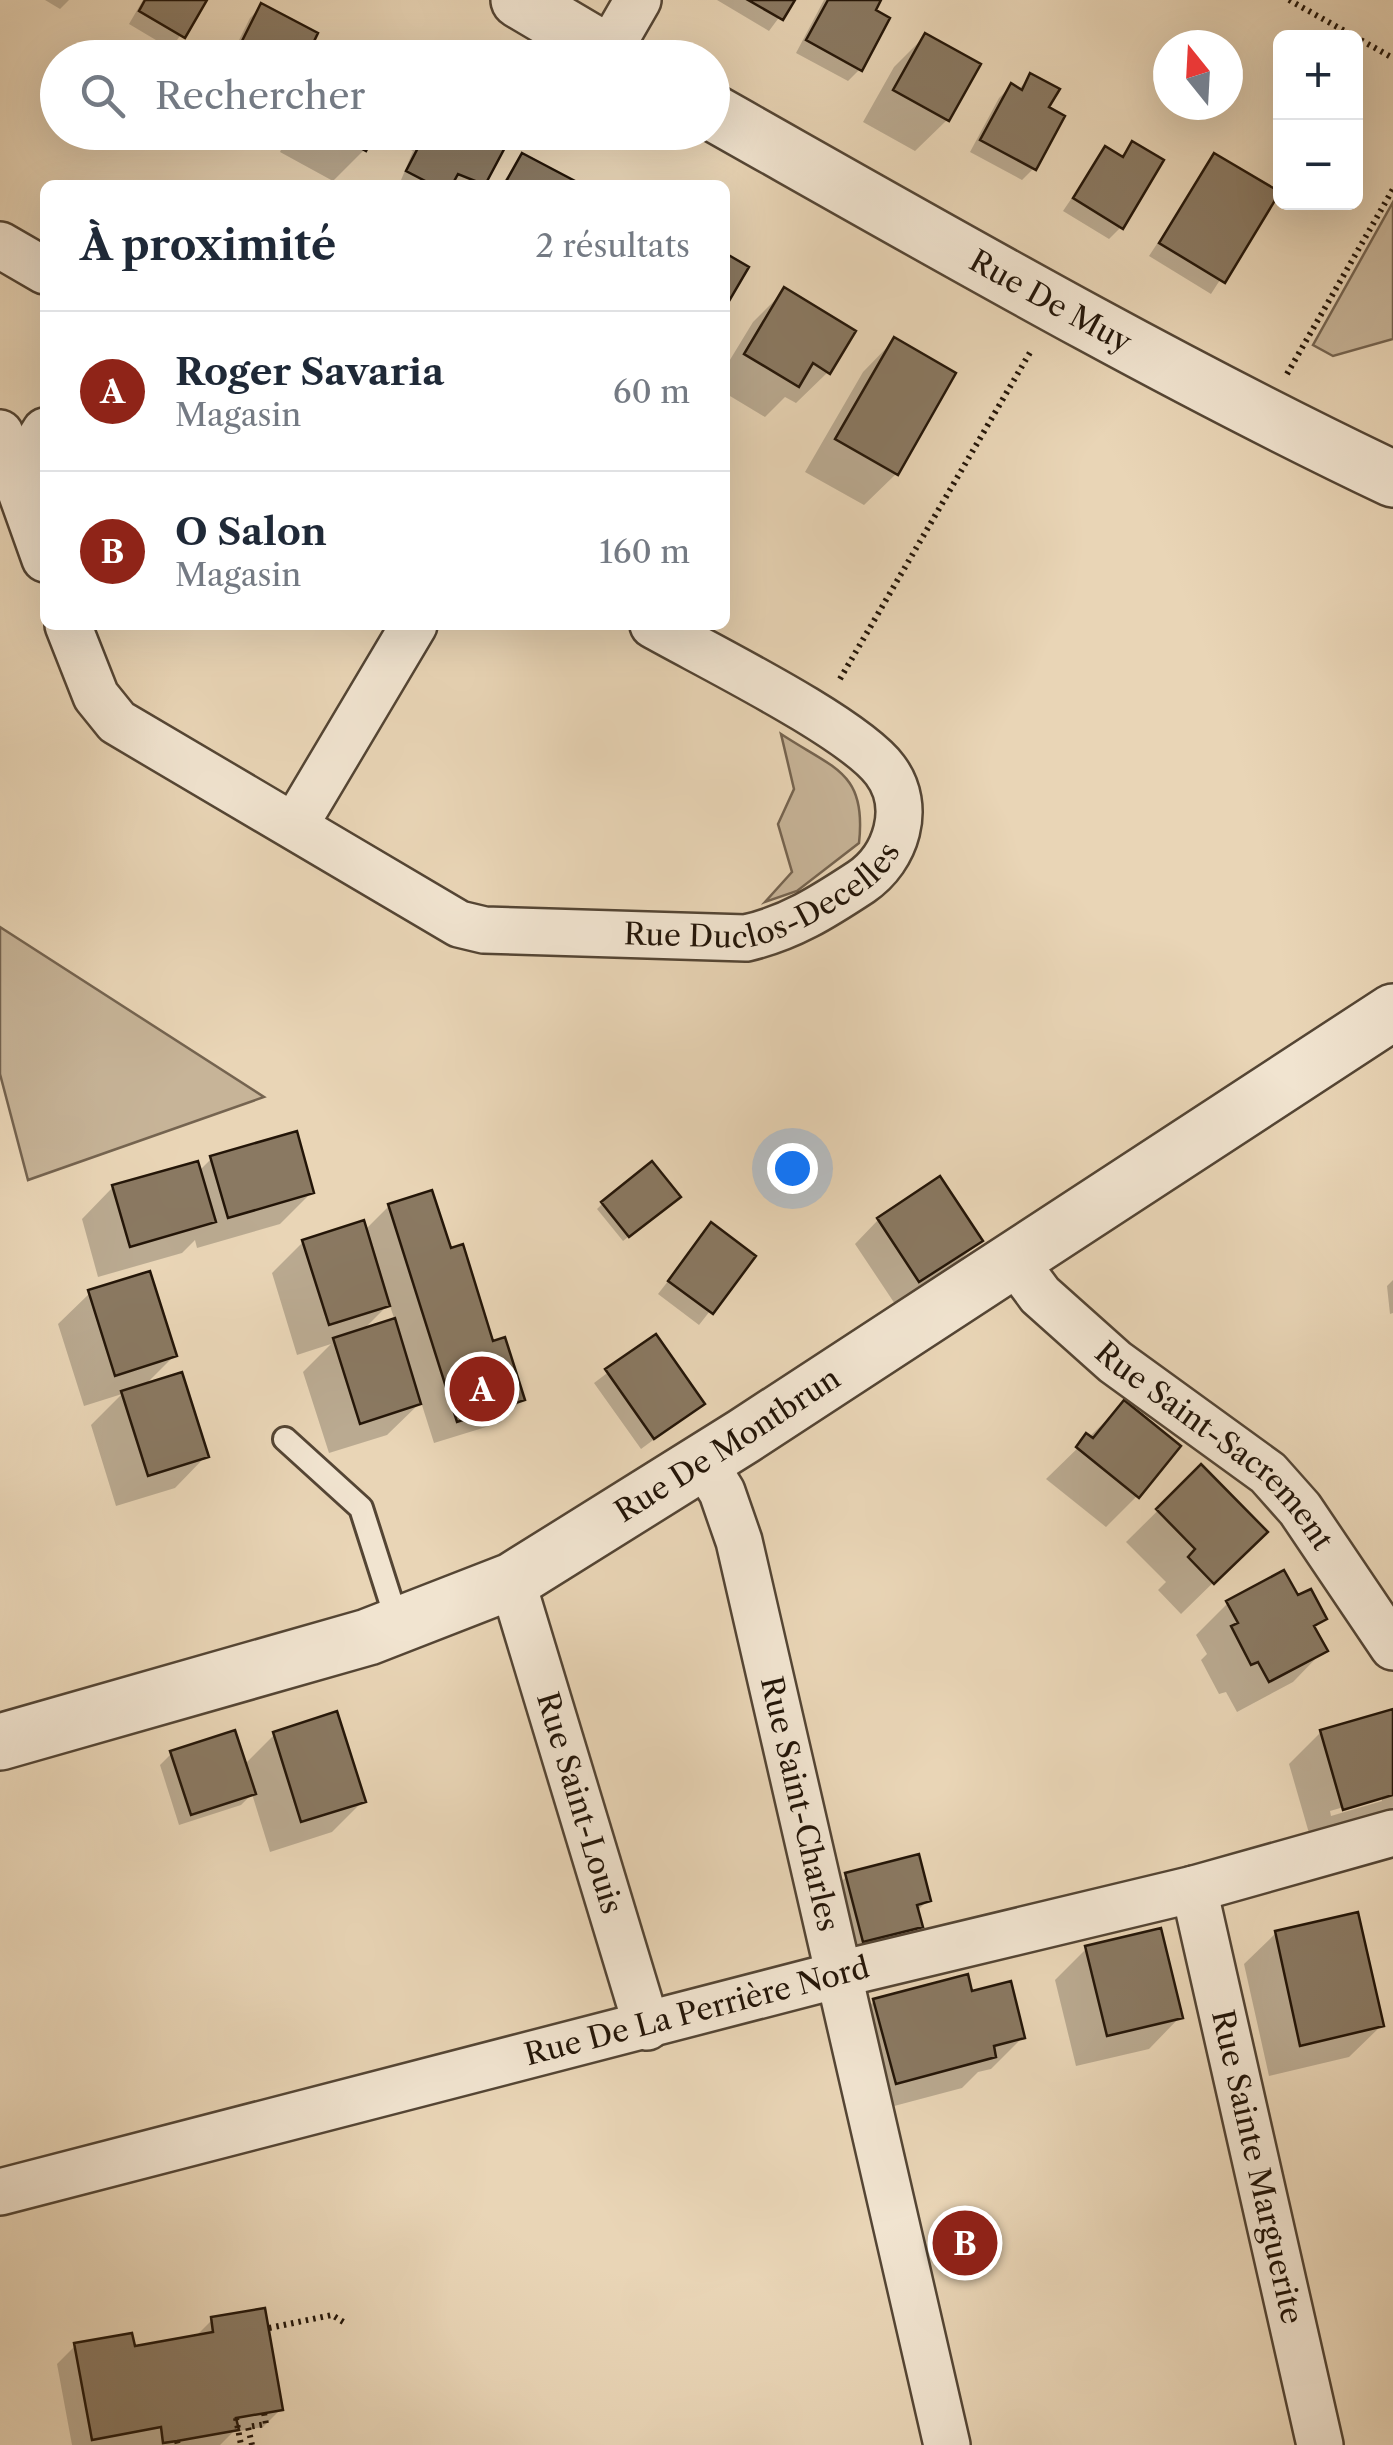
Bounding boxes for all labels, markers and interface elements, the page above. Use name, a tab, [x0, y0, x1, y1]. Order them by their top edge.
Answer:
north arrow	[1153, 30, 1243, 120]
map controls	[1273, 30, 1363, 210]
button: +	[1273, 30, 1363, 120]
search box	[40, 40, 730, 150]
icon: search	[75, 68, 130, 123]
text: Rechercher	[155, 72, 365, 119]
button: −	[1273, 120, 1363, 210]
text: À proximité	[80, 219, 336, 271]
text: 2 résultats	[536, 226, 690, 265]
street label: Rue De Muy	[963, 242, 1138, 361]
text: Roger Savaria	[175, 348, 444, 395]
text: A	[100, 372, 125, 411]
text: 60 m	[613, 372, 690, 411]
text: Magasin	[175, 395, 301, 434]
text: O Salon	[175, 508, 327, 555]
text: B	[101, 532, 124, 571]
text: 160 m	[599, 532, 690, 571]
text: Magasin	[175, 555, 301, 594]
street label: Rue Duclos-Decelles	[623, 836, 908, 956]
your location	[767, 1143, 818, 1194]
street label: Rue Saint-Sacrement	[1087, 1334, 1341, 1557]
pin: A	[450, 1352, 514, 1426]
street label: Rue De Montbrun	[608, 1359, 847, 1530]
street label: Rue Saint-Charles	[753, 1673, 847, 1935]
street label: Rue Saint-Louis	[529, 1688, 631, 1918]
street label: Rue De La Perrière Nord	[521, 1949, 873, 2073]
street label: Rue Sainte Marguerite	[1204, 2006, 1311, 2327]
pin: B	[932, 2206, 998, 2280]

